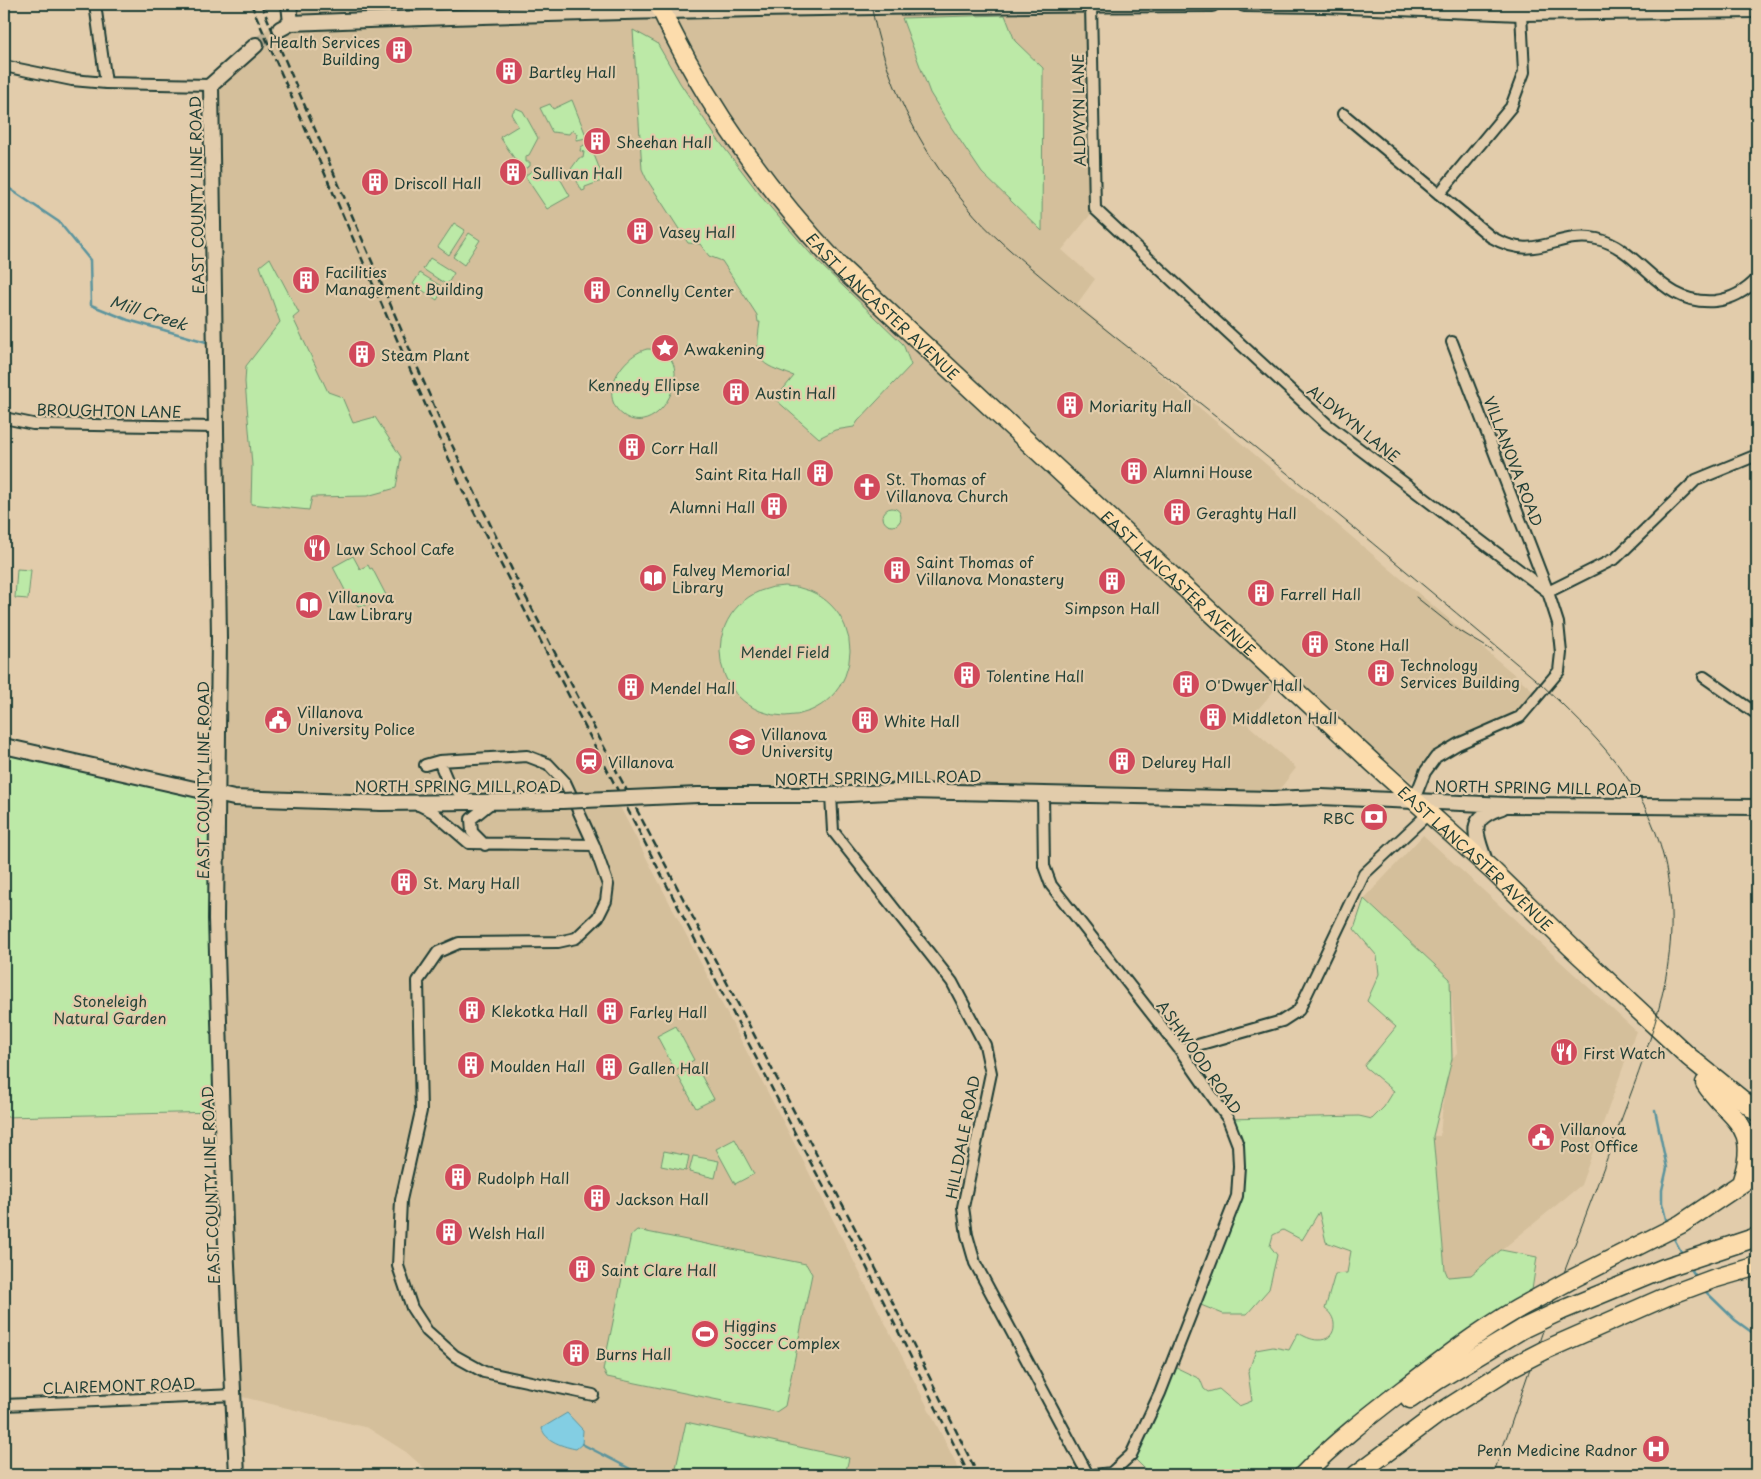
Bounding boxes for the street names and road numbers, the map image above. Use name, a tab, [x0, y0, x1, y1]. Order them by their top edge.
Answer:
street label: ALDWYN LANE	[1066, 53, 1090, 167]
street label: EAST COUNTY LINE ROAD	[183, 96, 209, 294]
street label: EAST LANCASTER AVENUE	[802, 227, 965, 385]
street label: ALDWYN LANE	[1303, 378, 1405, 468]
street label: VILLANOVA ROAD	[1479, 393, 1549, 529]
street label: BROUGHTON LANE	[36, 397, 182, 423]
street label: EAST LANCASTER AVENUE	[1097, 505, 1262, 661]
street label: EAST COUNTY LINE ROAD	[191, 681, 214, 879]
street label: NORTH SPRING MILL ROAD	[774, 764, 982, 790]
street label: NORTH SPRING MILL ROAD	[355, 774, 561, 797]
street label: NORTH SPRING MILL ROAD	[1434, 774, 1642, 800]
street label: EAST LANCASTER AVENUE	[1394, 780, 1559, 936]
street label: ASHWOOD ROAD	[1152, 995, 1248, 1119]
street label: HILLDALE ROAD	[939, 1073, 985, 1201]
street label: EAST COUNTY LINE ROAD	[195, 1085, 225, 1285]
street label: CLAIREMONT ROAD	[42, 1371, 196, 1399]

